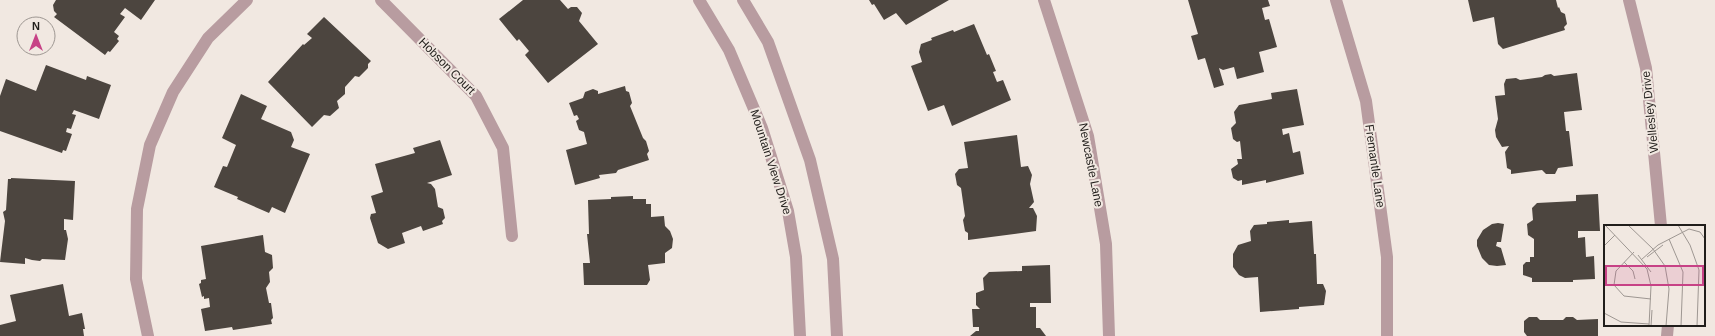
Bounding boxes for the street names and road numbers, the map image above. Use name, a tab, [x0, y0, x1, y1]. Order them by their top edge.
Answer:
street label: Hobson Court	[416, 35, 479, 98]
street label: Wellesley Drive	[1639, 70, 1661, 154]
street label: Mountain View Drive	[747, 108, 795, 217]
street label: Newcastle Lane	[1076, 122, 1106, 209]
street label: Fremantle Lane	[1362, 123, 1388, 209]

